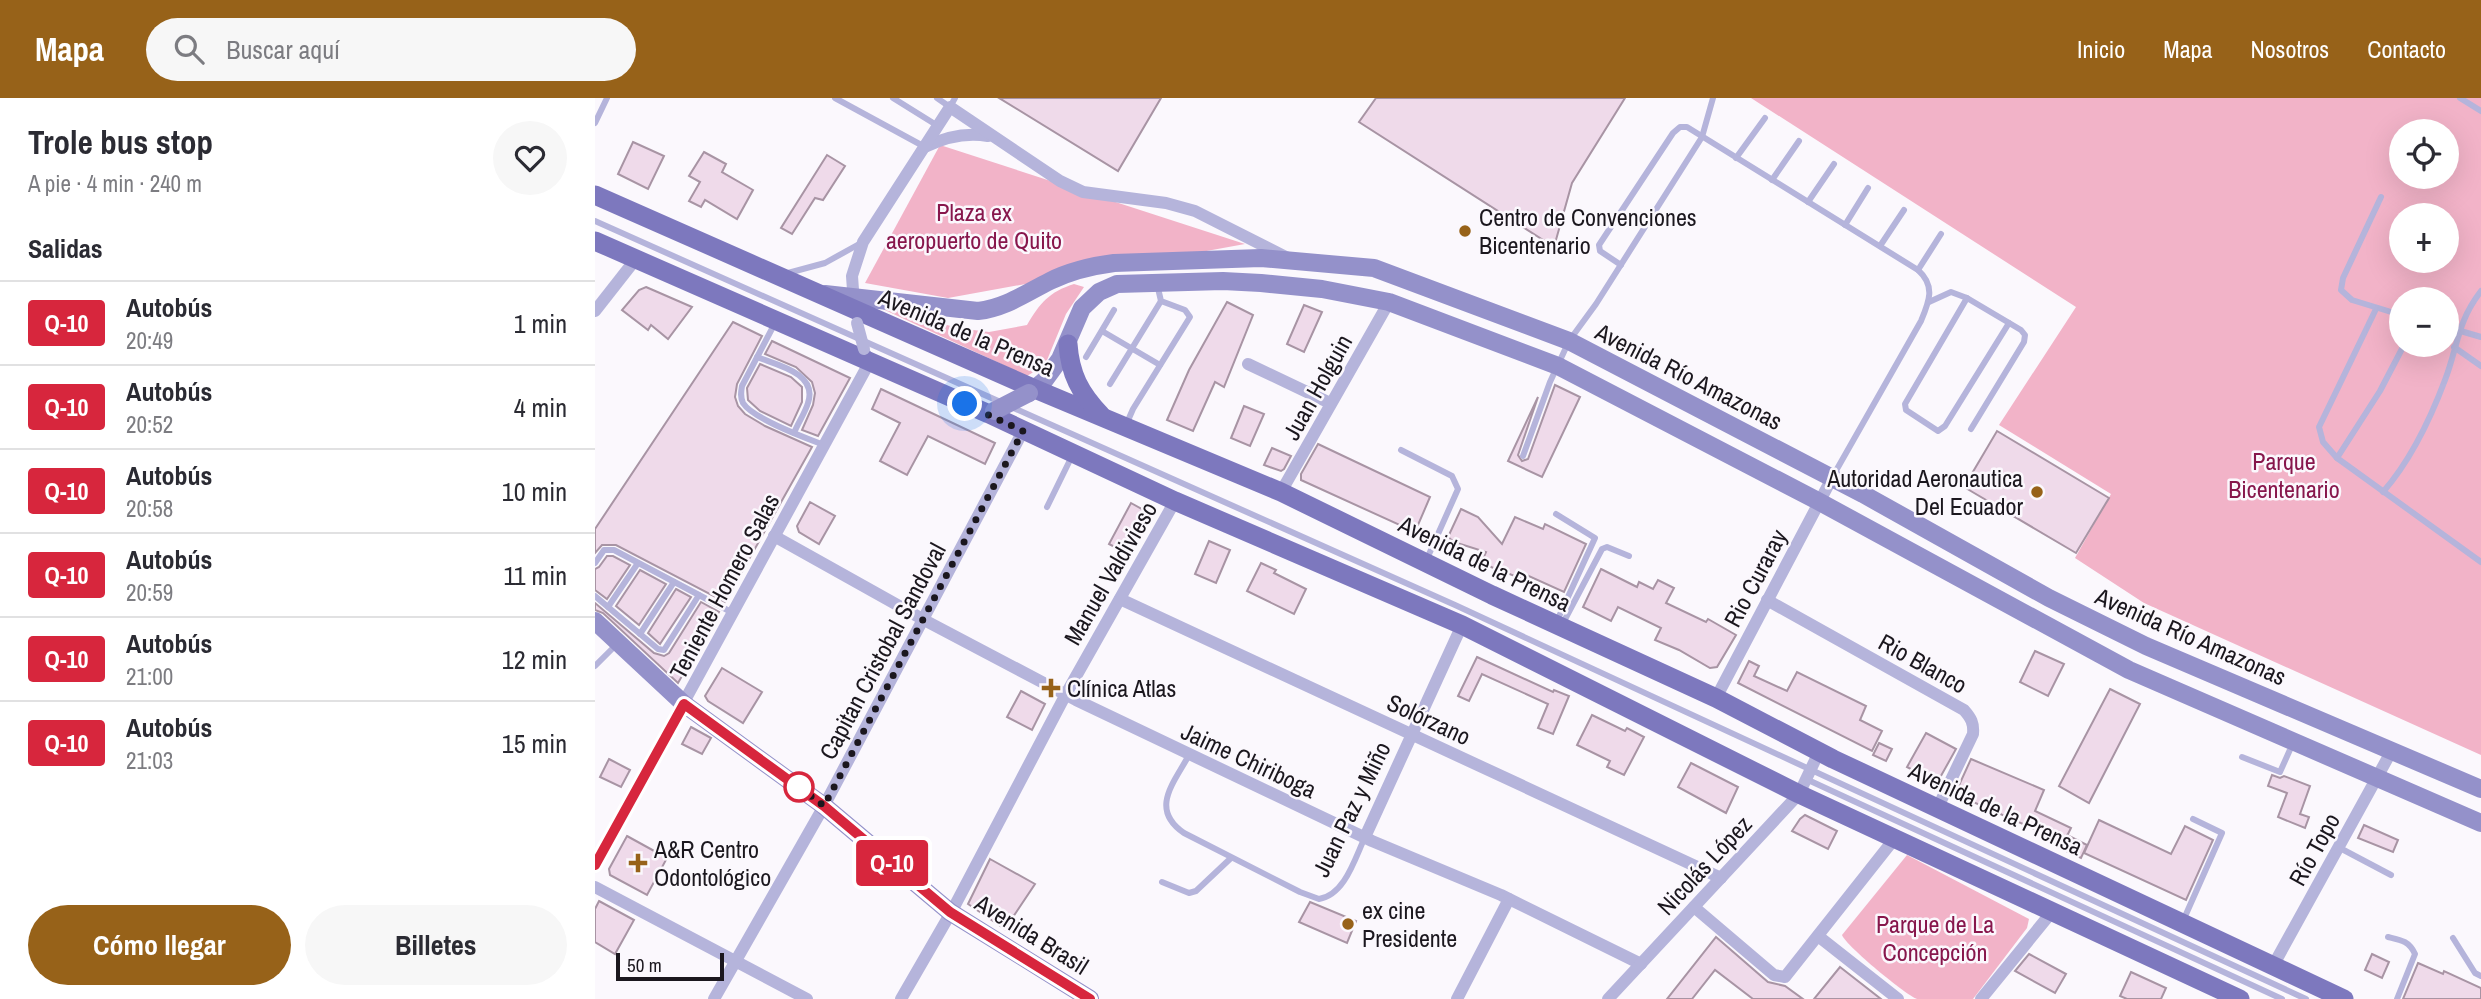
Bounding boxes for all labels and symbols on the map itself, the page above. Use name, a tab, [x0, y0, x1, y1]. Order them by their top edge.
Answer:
park label: Plaza ex aeropuerto de Quito	[886, 196, 1062, 256]
place label: Centro de Convenciones Bicentenario	[1479, 201, 1697, 261]
marker: Centro de Convenciones Bicentenario	[1457, 223, 1473, 239]
street label: Avenida de la Prensa	[873, 280, 1060, 383]
street label: Avenida Río Amazonas	[1589, 315, 1788, 437]
street label: Juan Holguin	[1275, 329, 1359, 445]
your location	[947, 386, 982, 421]
park label: Parque Bicentenario	[2228, 445, 2340, 505]
place label: Autoridad Aeronautica Del Ecuador	[1826, 462, 2023, 522]
marker: Autoridad Aeronautica Del Ecuador	[2029, 484, 2045, 500]
street label: Teniente Homero Salas	[662, 488, 786, 684]
street label: Manuel Valdivieso	[1056, 496, 1164, 650]
street label: Avenida de la Prensa	[1393, 507, 1576, 619]
street label: Rio Curaray	[1716, 524, 1794, 632]
street label: Capitan Cristobal Sandoval	[811, 537, 953, 765]
street label: Avenida Río Amazonas	[2090, 579, 2291, 692]
street label: Rio Blanco	[1873, 626, 1973, 700]
place label: Clínica Atlas	[1067, 672, 1176, 704]
marker: Clínica Atlas	[1041, 678, 1061, 698]
street label: Solórzano	[1382, 686, 1476, 752]
street label: Jaime Chiriboga	[1176, 715, 1322, 805]
street label: Juan Paz y Miño	[1304, 736, 1398, 882]
street label: Avenida de la Prensa	[1903, 753, 2088, 862]
unlabelled marker	[784, 772, 814, 802]
street label: Río Topo	[2281, 807, 2347, 891]
street label: Nicolás López	[1650, 808, 1758, 922]
place label: A&R Centro Odontológico	[653, 833, 771, 893]
line badge: Q-10	[843, 840, 941, 886]
marker: A&R Centro Odontológico	[628, 853, 648, 873]
street label: Avenida Brasil	[969, 886, 1095, 981]
place label: ex cine Presidente	[1362, 894, 1457, 954]
park label: Parque de La Concepción	[1876, 908, 1994, 968]
marker: ex cine Presidente	[1340, 916, 1356, 932]
scale bar	[616, 950, 725, 982]

